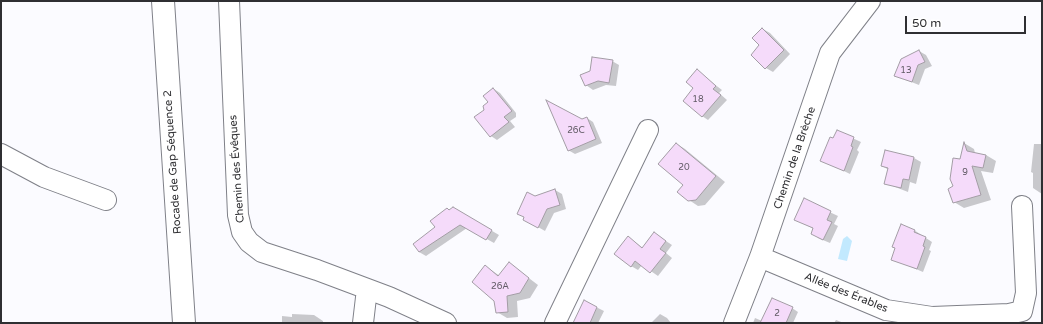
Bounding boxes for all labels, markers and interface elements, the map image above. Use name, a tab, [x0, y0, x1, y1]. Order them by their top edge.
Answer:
scale bar	[907, 8, 1028, 34]
text: 50 m	[912, 16, 941, 30]
house number: 13	[900, 66, 912, 76]
street label: Rocade de Gap Séquence 2	[161, 90, 185, 234]
house number: 18	[692, 95, 704, 105]
street label: Chemin de la Brèche	[771, 105, 819, 211]
street label: Chemin des Évêques	[227, 115, 247, 223]
house number: 26C	[567, 126, 585, 136]
house number: 20	[678, 163, 690, 173]
house number: 9	[962, 168, 968, 178]
street label: Allée des Érables	[802, 270, 890, 316]
house number: 26A	[491, 282, 509, 292]
house number: 2	[774, 309, 780, 319]

